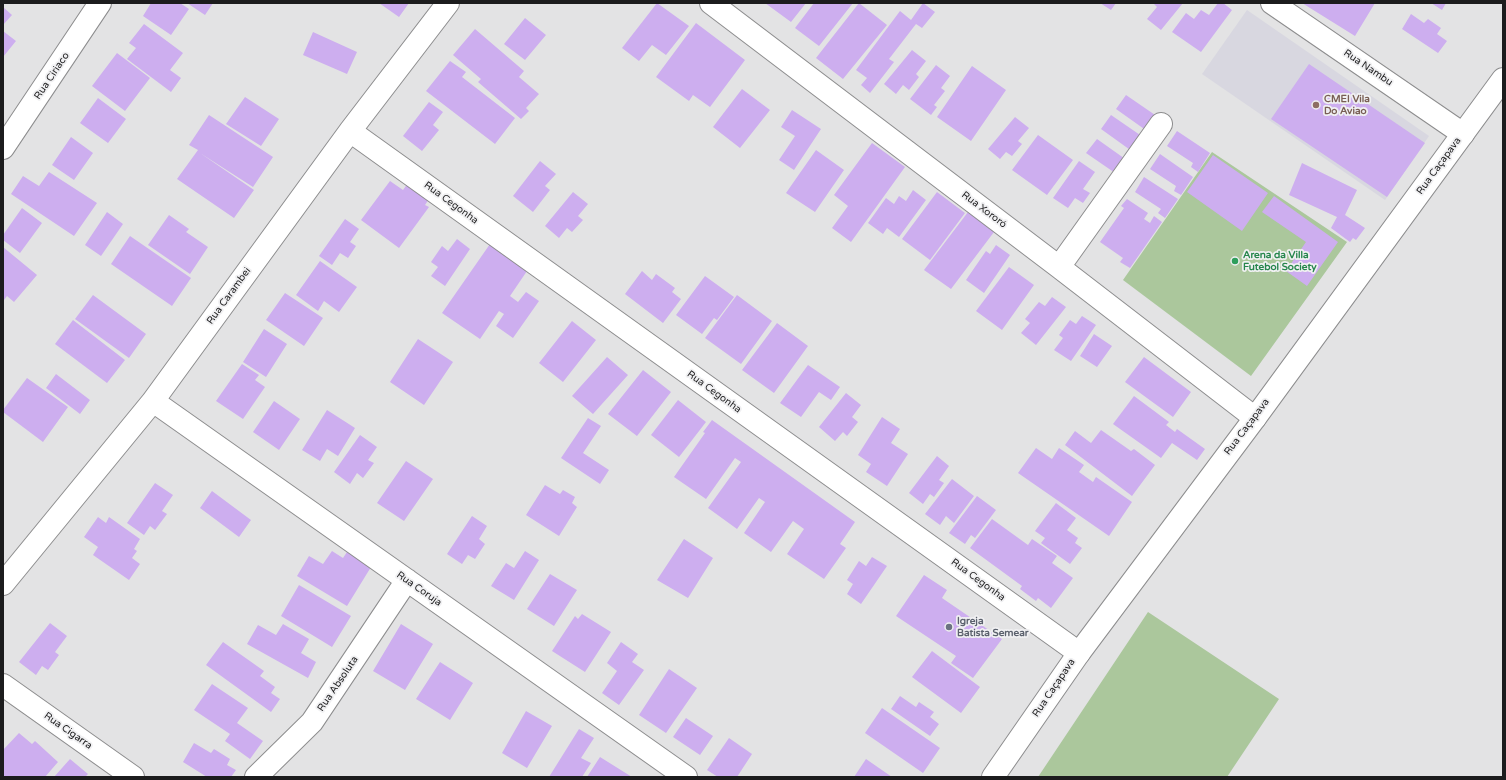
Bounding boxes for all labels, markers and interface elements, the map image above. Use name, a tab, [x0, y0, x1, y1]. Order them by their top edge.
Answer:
street label: Rua Nambu	[1341, 47, 1395, 89]
street label: Rua Ciriaco	[32, 50, 72, 102]
place label: CMEI Vila Do Aviao	[1324, 93, 1370, 116]
marker: CMEI Vila Do Aviao	[1311, 100, 1321, 110]
street label: Rua Caçapava	[1414, 135, 1464, 197]
street label: Rua Cegonha	[422, 179, 480, 227]
street label: Rua Xororó	[959, 189, 1009, 231]
place label: Arena da Villa Futebol Society	[1243, 249, 1317, 272]
marker: Arena da Villa Futebol Society	[1230, 256, 1240, 266]
street label: Rua Carambei	[204, 265, 254, 327]
street label: Rua Cegonha	[685, 368, 743, 416]
street label: Rua Caçapava	[1222, 396, 1272, 458]
street label: Rua Cegonha	[949, 556, 1007, 604]
street label: Rua Coruja	[394, 569, 444, 609]
place label: Igreja Batista Semear	[957, 615, 1029, 638]
marker: Igreja Batista Semear	[944, 622, 954, 632]
street label: Rua Absoluta	[315, 654, 361, 714]
street label: Rua Caçapava	[1030, 657, 1078, 719]
street label: Rua Cigarra	[42, 710, 94, 752]

